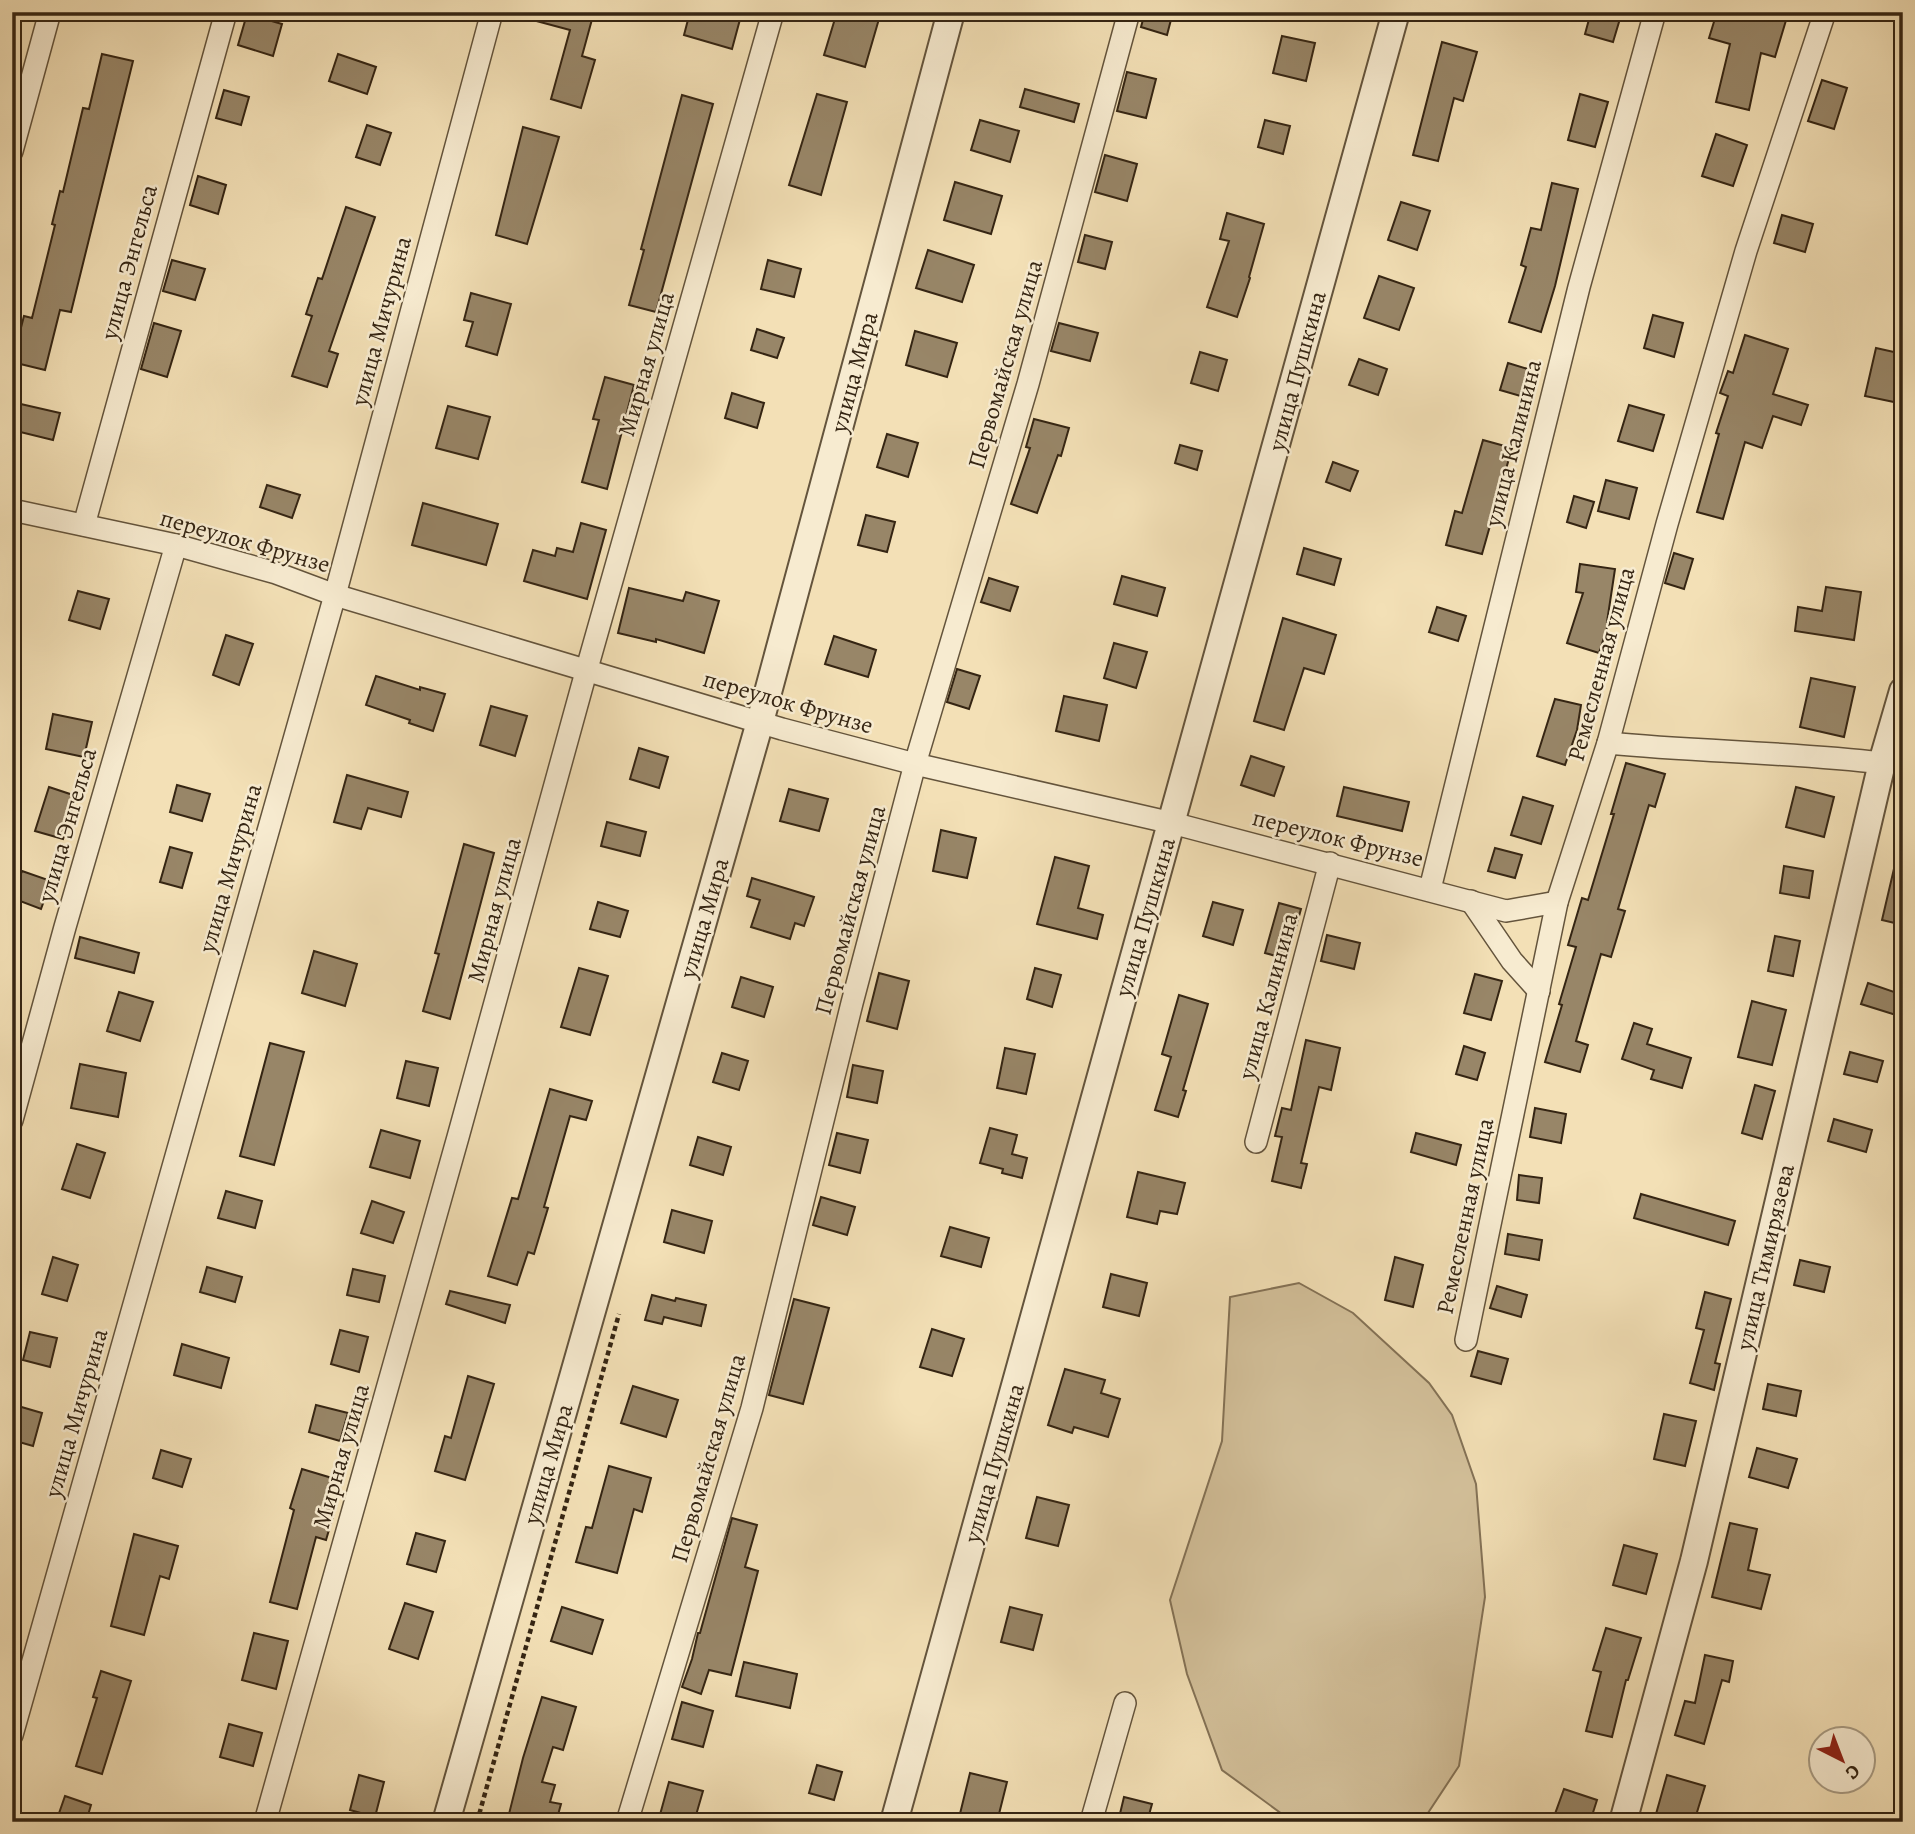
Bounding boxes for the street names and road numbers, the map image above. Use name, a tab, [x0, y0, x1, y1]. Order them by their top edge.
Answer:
street label: улица Энгельса	[93, 181, 165, 344]
street label: улица Мичурина	[343, 233, 419, 410]
street label: Первомайская улица	[960, 256, 1050, 472]
street label: улица Пушкина	[1260, 287, 1334, 456]
street label: Мирная улица	[610, 288, 682, 440]
street label: улица Мира	[822, 308, 885, 437]
street label: улица Калинина	[1477, 356, 1549, 531]
street label: переулок Фрунзе	[156, 501, 334, 581]
street label: Ремесленная улица	[1560, 563, 1642, 765]
street label: переулок Фрунзе	[699, 662, 877, 742]
street label: улица Энгельса	[29, 744, 104, 907]
street label: улица Мичурина	[190, 780, 269, 957]
street label: переулок Фрунзе	[1249, 801, 1427, 875]
street label: Первомайская улица	[807, 802, 893, 1018]
street label: Мирная улица	[459, 834, 529, 986]
street label: улица Пушкина	[1107, 834, 1183, 1001]
street label: улица Мира	[671, 854, 736, 983]
street label: улица Калинина	[1230, 909, 1306, 1084]
street label: Ремесленная улица	[1429, 1115, 1501, 1317]
street label: улица Тимирязева	[1728, 1161, 1802, 1354]
street label: улица Мичурина	[36, 1325, 115, 1502]
street label: Первомайская улица	[663, 1350, 753, 1566]
street label: Мирная улица	[305, 1380, 377, 1532]
street label: улица Пушкина	[956, 1380, 1032, 1547]
street label: улица Мира	[515, 1400, 580, 1529]

